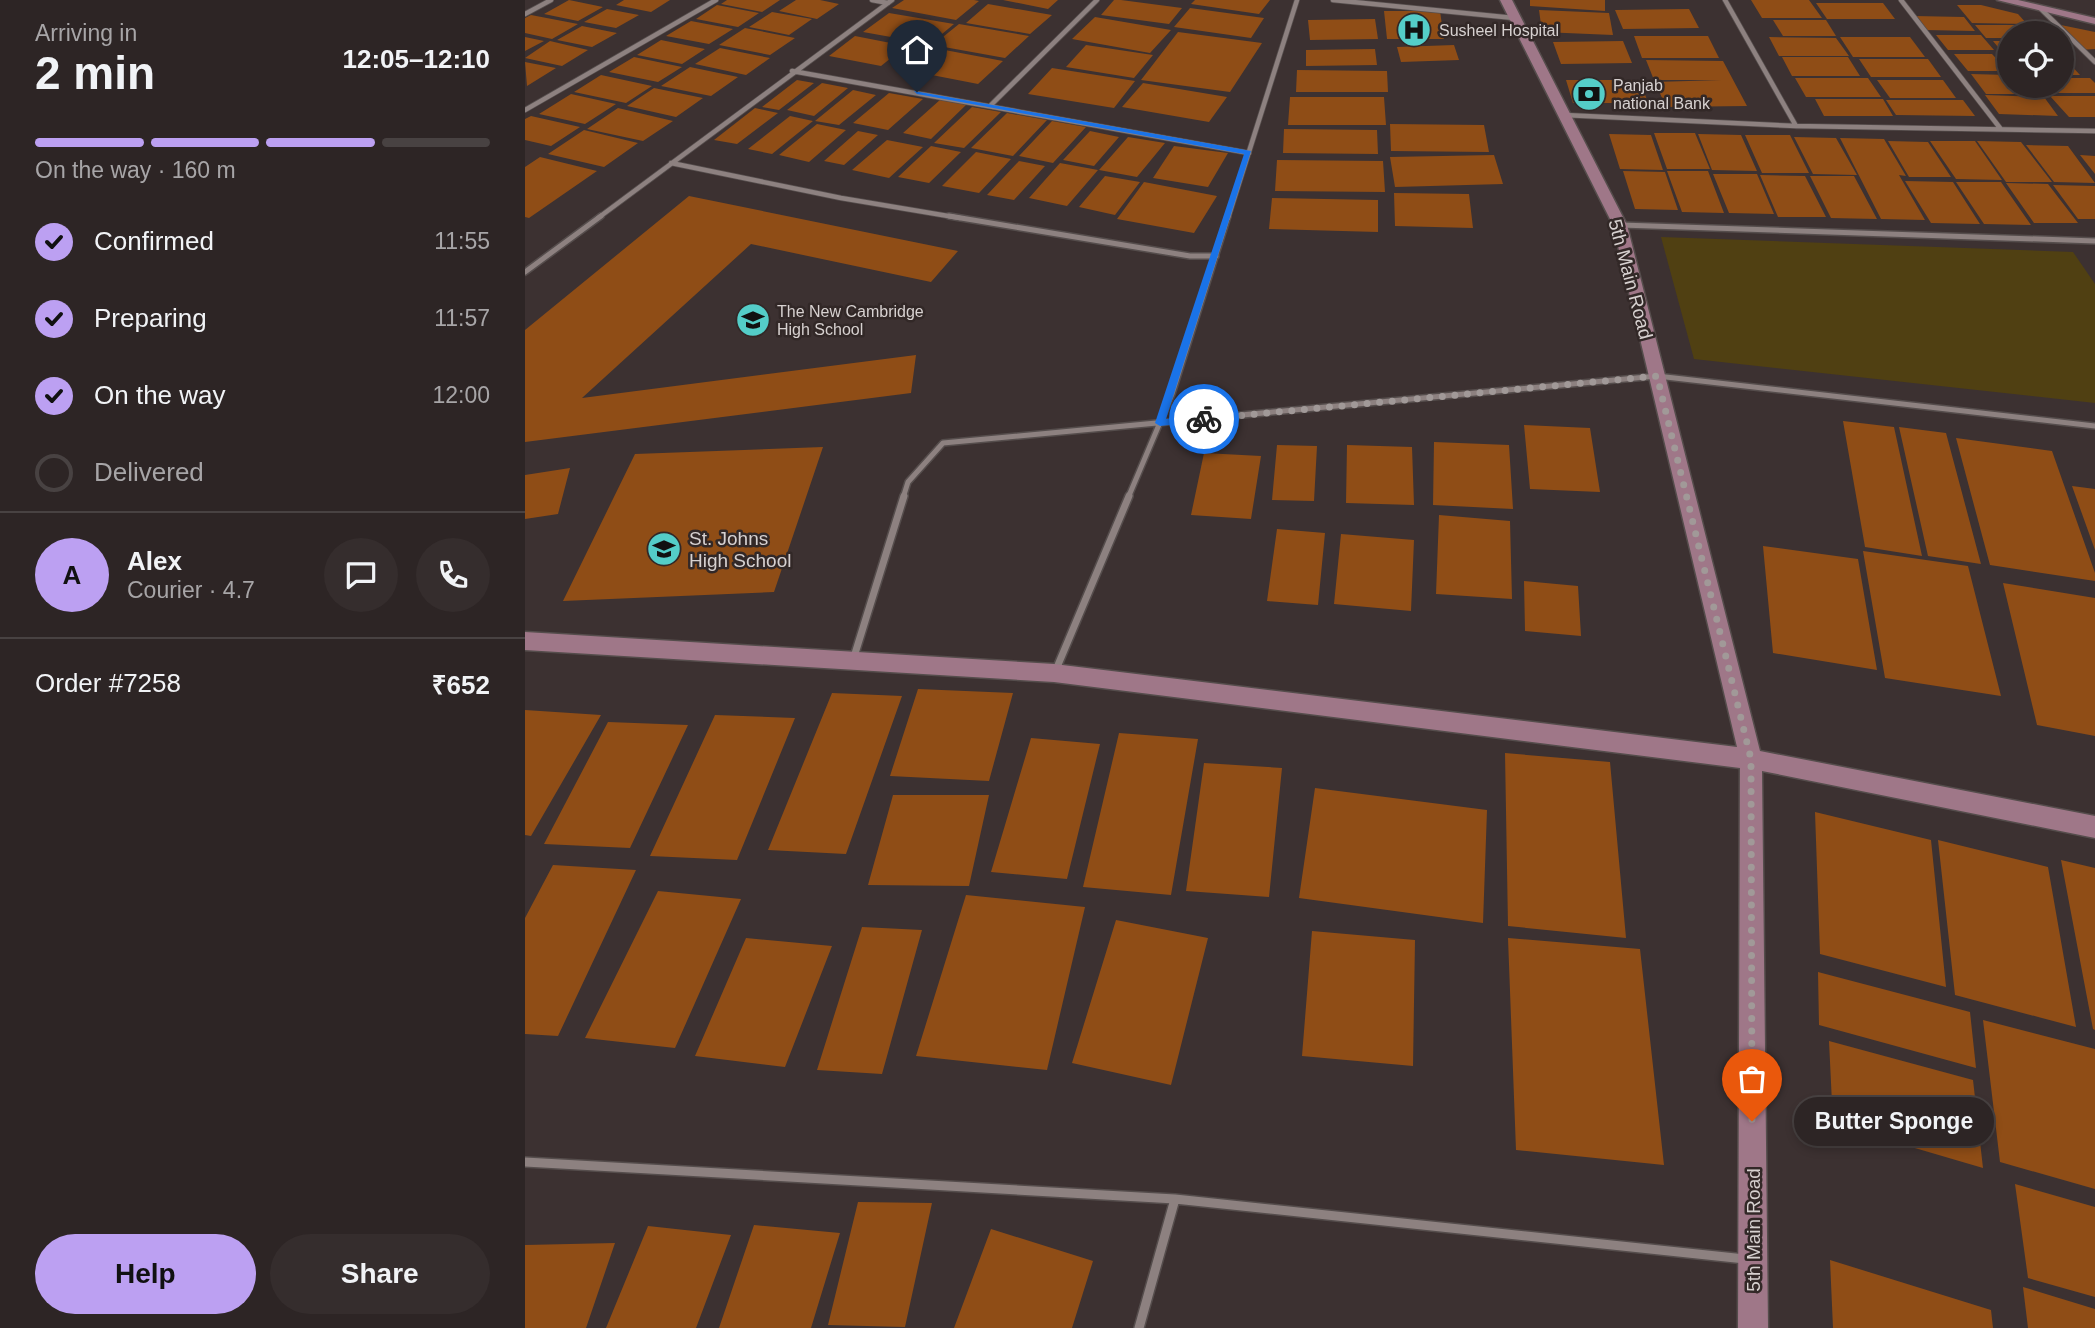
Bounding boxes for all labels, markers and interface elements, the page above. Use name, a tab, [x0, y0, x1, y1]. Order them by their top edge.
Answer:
hospital icon: Susheel Hospital	[1395, 11, 1433, 49]
text: Arriving in	[35, 20, 137, 46]
pin	[887, 20, 947, 92]
map controls	[1997, 21, 2074, 98]
button: locate	[1997, 21, 2074, 98]
place label: Susheel Hospital	[1439, 22, 1559, 39]
icon: home	[898, 31, 936, 69]
text: 12:05–12:10	[343, 44, 490, 74]
text: 2 min	[35, 47, 155, 99]
bank icon: Panjab national Bank	[1570, 75, 1608, 113]
place label: Panjab national Bank	[1613, 77, 1711, 112]
text: On the way · 160 m	[35, 157, 236, 183]
street label: 5th Main Road	[1604, 217, 1657, 342]
icon: check	[35, 223, 73, 261]
text: Confirmed	[94, 226, 214, 256]
text: 11:55	[434, 228, 490, 254]
icon: check	[35, 300, 73, 338]
school or university icon: The New Cambridge High School	[734, 301, 772, 339]
text: Preparing	[94, 303, 207, 333]
place label: The New Cambridge High School	[777, 303, 924, 338]
text: 11:57	[434, 305, 490, 331]
icon: check	[35, 377, 73, 415]
text: On the way	[94, 380, 226, 410]
text: 12:00	[432, 382, 490, 408]
courier	[1169, 384, 1239, 454]
icon: bike	[1185, 400, 1223, 438]
text: Delivered	[94, 457, 204, 487]
place label: St. Johns High School	[689, 528, 791, 571]
school or university icon: St. Johns High School	[645, 530, 683, 568]
button: chat	[324, 538, 398, 612]
button: phone	[416, 538, 490, 612]
text: Alex	[127, 546, 182, 576]
text: A	[63, 560, 81, 590]
text: Courier · 4.7	[127, 577, 255, 603]
text: Order #7258	[35, 668, 181, 698]
text: ₹652	[432, 670, 490, 700]
pin	[1722, 1049, 1782, 1121]
icon: bag	[1733, 1060, 1771, 1098]
callout: Butter Sponge	[1794, 1096, 1993, 1146]
text: Butter Sponge	[1815, 1108, 1973, 1134]
street label: 5th Main Road	[1743, 1168, 1764, 1292]
button: Help	[35, 1234, 256, 1314]
button: Share	[270, 1234, 490, 1314]

